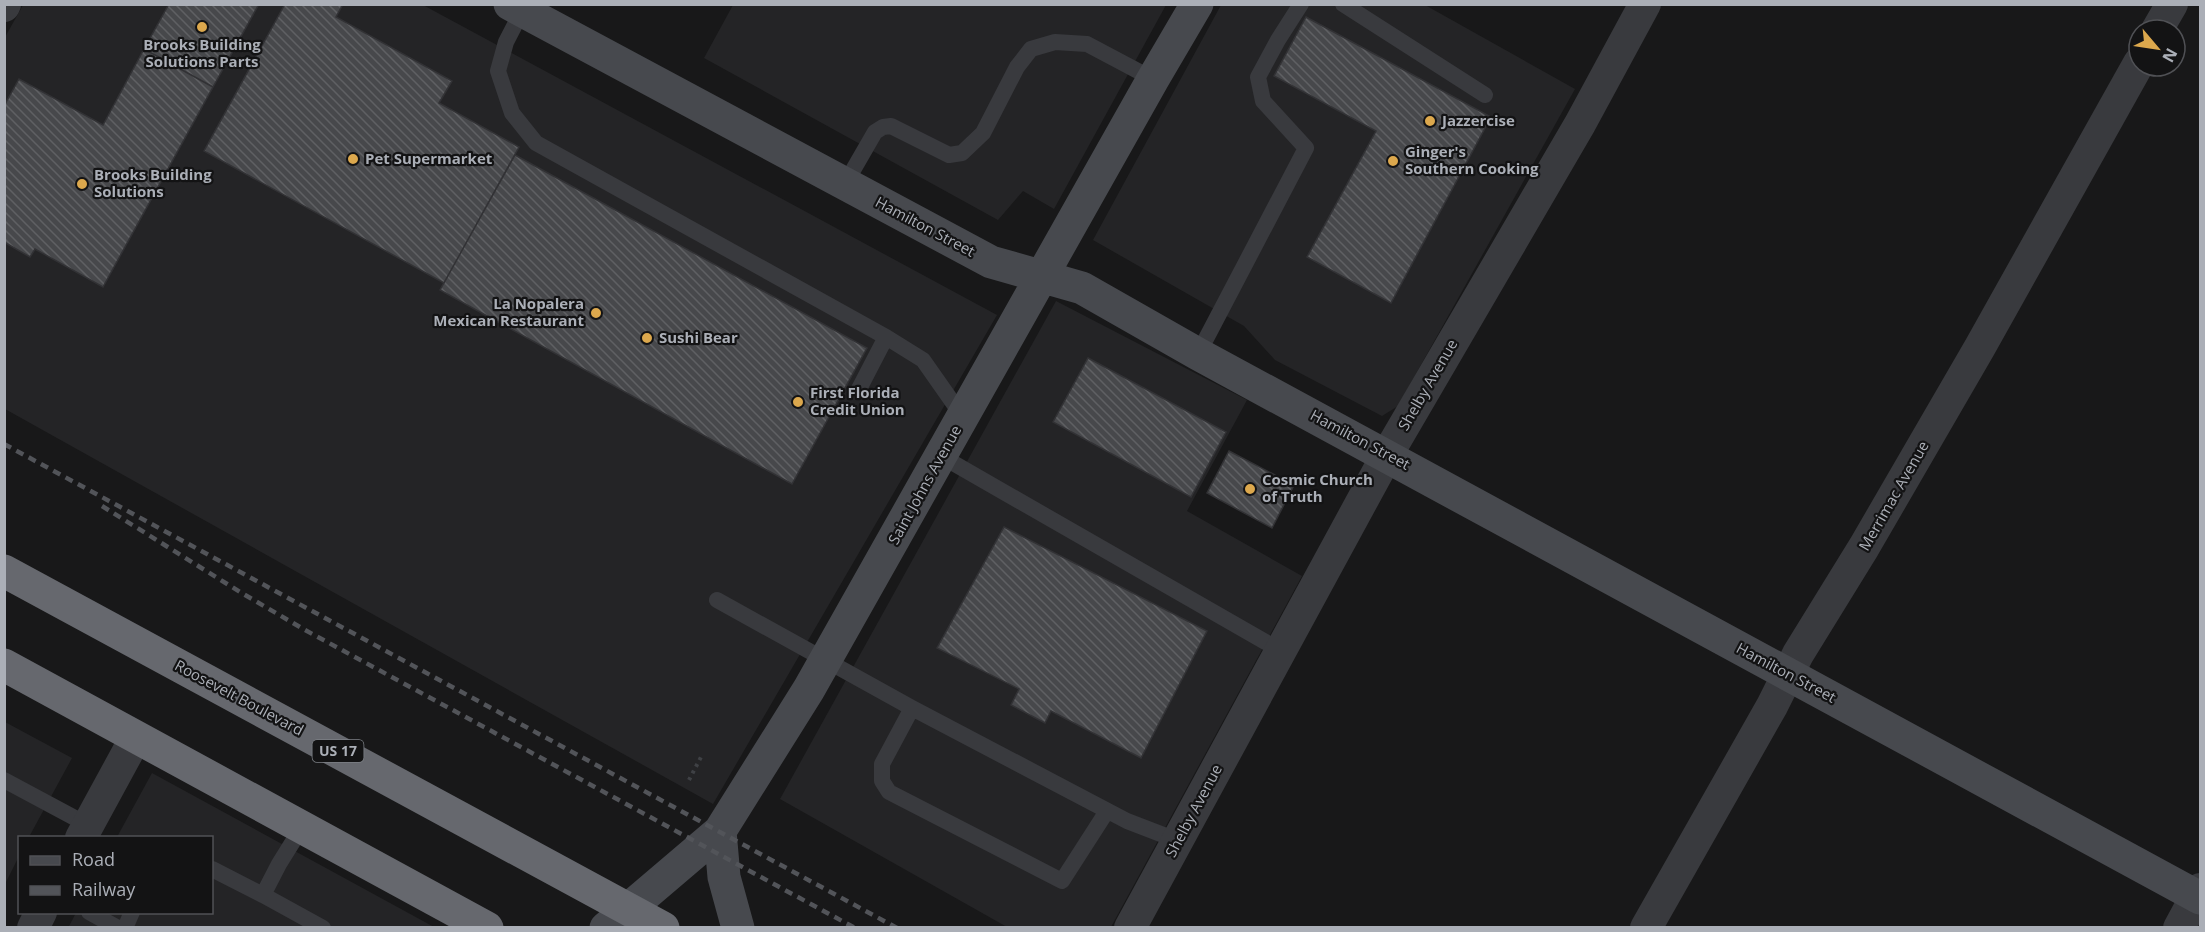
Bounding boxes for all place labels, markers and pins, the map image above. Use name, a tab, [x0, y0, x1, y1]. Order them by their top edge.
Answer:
marker: Brooks Building Solutions Parts	[195, 20, 209, 34]
place label: Brooks Building Solutions Parts	[143, 34, 261, 71]
place label: Jazzercise	[1440, 110, 1515, 130]
marker: Jazzercise	[1423, 114, 1437, 128]
place label: Ginger's Southern Cooking	[1405, 141, 1539, 178]
place label: Pet Supermarket	[365, 148, 493, 168]
marker: Pet Supermarket	[346, 152, 360, 166]
marker: Ginger's Southern Cooking	[1386, 154, 1400, 168]
place label: Brooks Building Solutions	[94, 164, 212, 201]
marker: Brooks Building Solutions	[75, 177, 89, 191]
place label: La Nopalera Mexican Restaurant	[433, 293, 584, 330]
marker: La Nopalera Mexican Restaurant	[589, 306, 603, 320]
place label: Sushi Bear	[659, 327, 738, 347]
marker: Sushi Bear	[640, 331, 654, 345]
place label: First Florida Credit Union	[810, 382, 905, 419]
marker: First Florida Credit Union	[791, 395, 805, 409]
place label: Cosmic Church of Truth	[1262, 469, 1373, 506]
marker: Cosmic Church of Truth	[1243, 482, 1257, 496]

